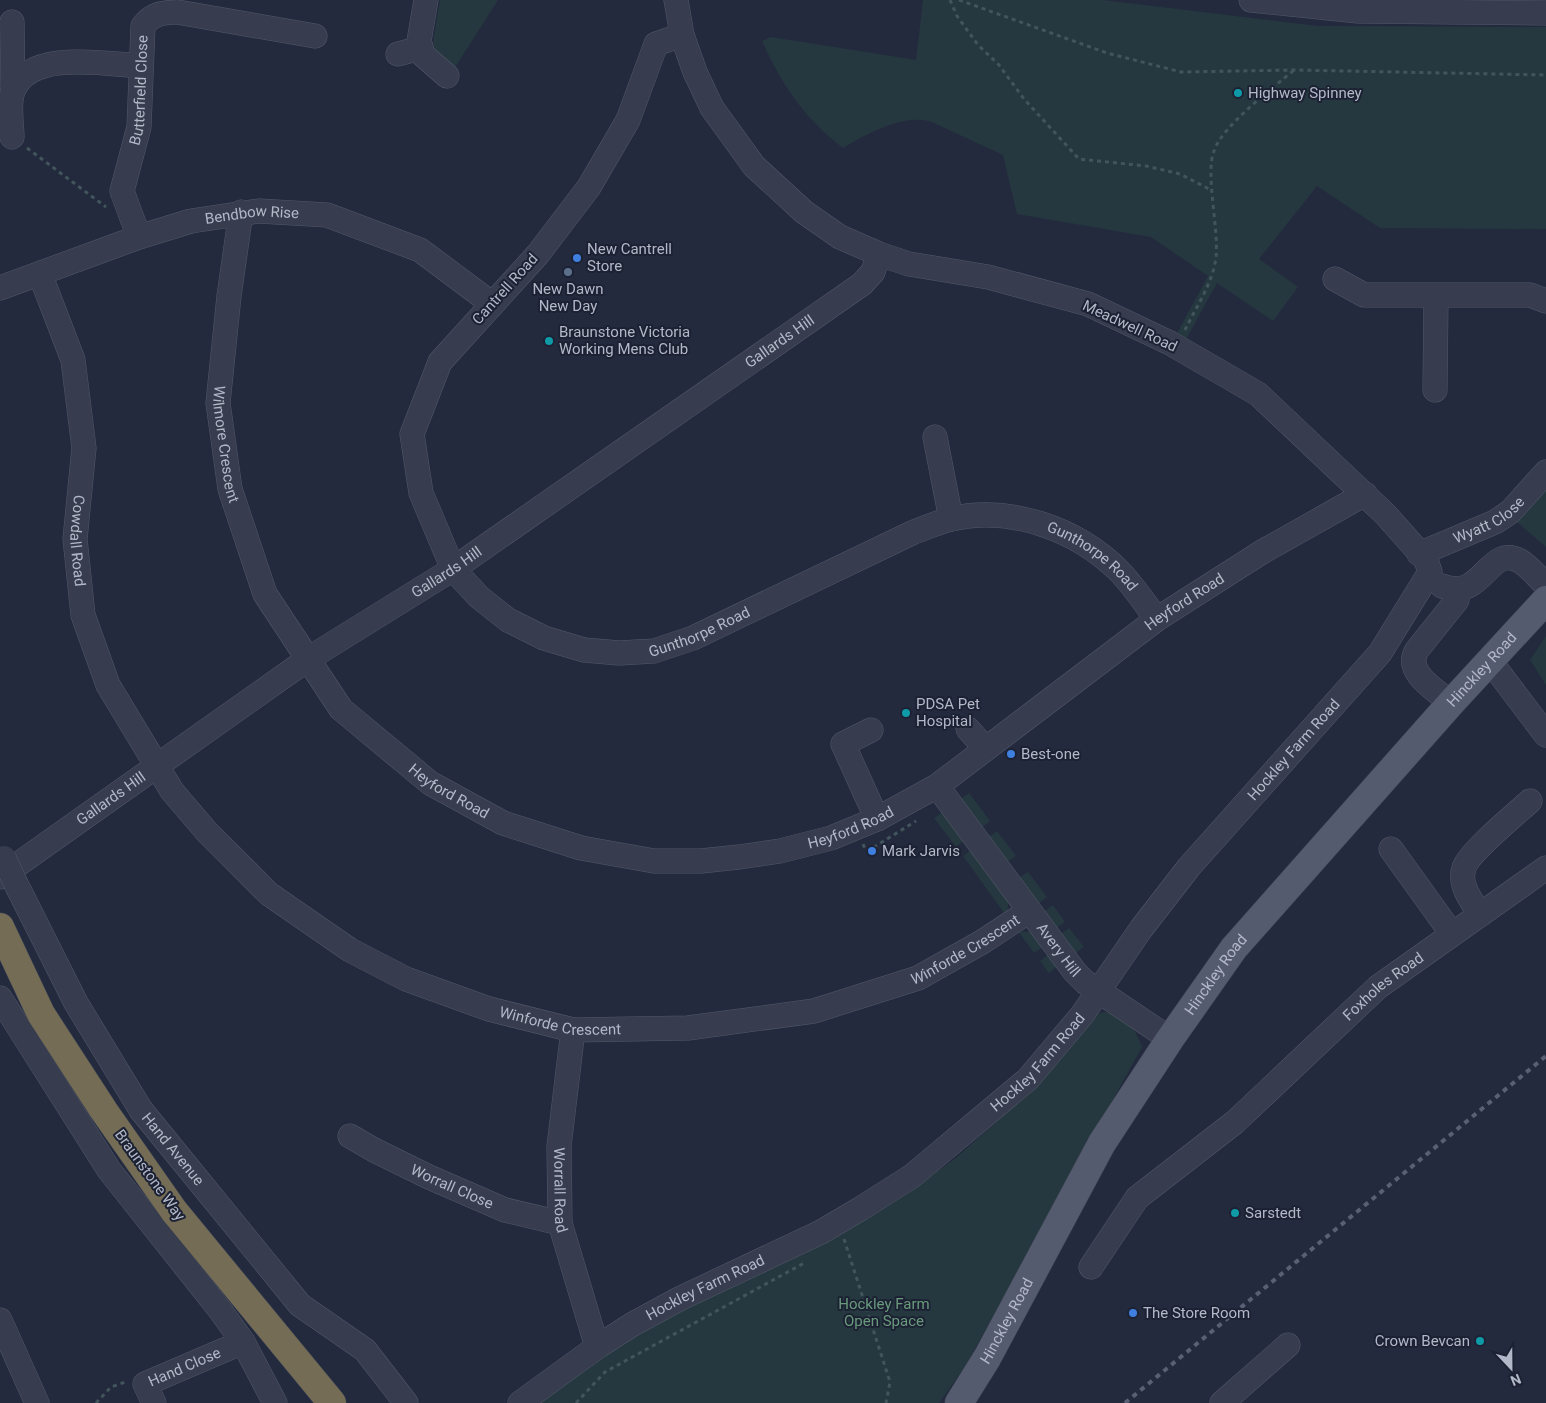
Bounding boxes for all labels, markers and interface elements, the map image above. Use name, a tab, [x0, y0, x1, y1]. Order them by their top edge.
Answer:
street label: Butterfield Close	[126, 35, 152, 147]
place label: Highway Spinney	[1248, 84, 1362, 102]
marker: Highway Spinney	[1232, 87, 1244, 99]
street label: Bendbow Rise	[204, 202, 300, 228]
place label: New Cantrell Store	[587, 240, 672, 275]
street label: Cantrell Road	[468, 250, 542, 328]
marker: New Cantrell Store	[571, 252, 583, 264]
marker: New Dawn New Day	[562, 266, 574, 278]
place label: New Dawn New Day	[532, 280, 604, 315]
street label: Meadwell Road	[1080, 296, 1180, 356]
street label: Gallards Hill	[741, 311, 818, 372]
place label: Braunstone Victoria Working Mens Club	[559, 323, 690, 358]
marker: Braunstone Victoria Working Mens Club	[543, 335, 555, 347]
street label: Wilmore Crescent	[209, 385, 243, 505]
street label: Wyatt Close	[1451, 493, 1528, 548]
street label: Cowdall Road	[66, 494, 89, 587]
street label: Gunthorpe Road	[1045, 518, 1141, 594]
street label: Gallards Hill	[408, 543, 485, 602]
street label: Heyford Road	[1141, 569, 1228, 634]
street label: Gunthorpe Road	[646, 603, 753, 661]
street label: Hinckley Road	[1443, 629, 1521, 711]
place label: PDSA Pet Hospital	[916, 695, 980, 730]
street label: Hockley Farm Road	[1244, 695, 1344, 804]
marker: PDSA Pet Hospital	[900, 707, 912, 719]
place label: Best-one	[1021, 745, 1080, 763]
marker: Best-one	[1005, 748, 1017, 760]
street label: Heyford Road	[405, 760, 492, 823]
street label: Gallards Hill	[73, 768, 149, 829]
street label: Heyford Road	[806, 803, 897, 853]
place label: Mark Jarvis	[882, 842, 960, 860]
marker: Mark Jarvis	[866, 845, 878, 857]
street label: Winforde Crescent	[909, 911, 1023, 989]
street label: Avery Hill	[1033, 919, 1084, 981]
street label: Hinckley Road	[1181, 931, 1251, 1018]
street label: Foxholes Road	[1339, 949, 1427, 1024]
street label: Winforde Crescent	[497, 1003, 621, 1039]
street label: Hockley Farm Road	[987, 1009, 1089, 1116]
street label: Hand Avenue	[138, 1109, 208, 1189]
street label: Braunstone Way	[111, 1126, 189, 1224]
street label: Worrall Road	[550, 1147, 571, 1235]
street label: Worrall Close	[408, 1160, 496, 1213]
place label: Sarstedt	[1245, 1204, 1301, 1222]
marker: Sarstedt	[1229, 1207, 1241, 1219]
street label: Hockley Farm Road	[643, 1251, 767, 1324]
street label: Hinckley Road	[976, 1275, 1037, 1367]
park label: Hockley Farm Open Space	[838, 1295, 930, 1330]
place label: The Store Room	[1143, 1304, 1250, 1322]
marker: The Store Room	[1127, 1307, 1139, 1319]
place label: Crown Bevcan	[1375, 1332, 1470, 1350]
marker: Crown Bevcan	[1474, 1335, 1486, 1347]
north arrow	[1486, 1343, 1536, 1393]
street label: Hand Close	[146, 1344, 223, 1391]
text: N	[1508, 1371, 1523, 1389]

